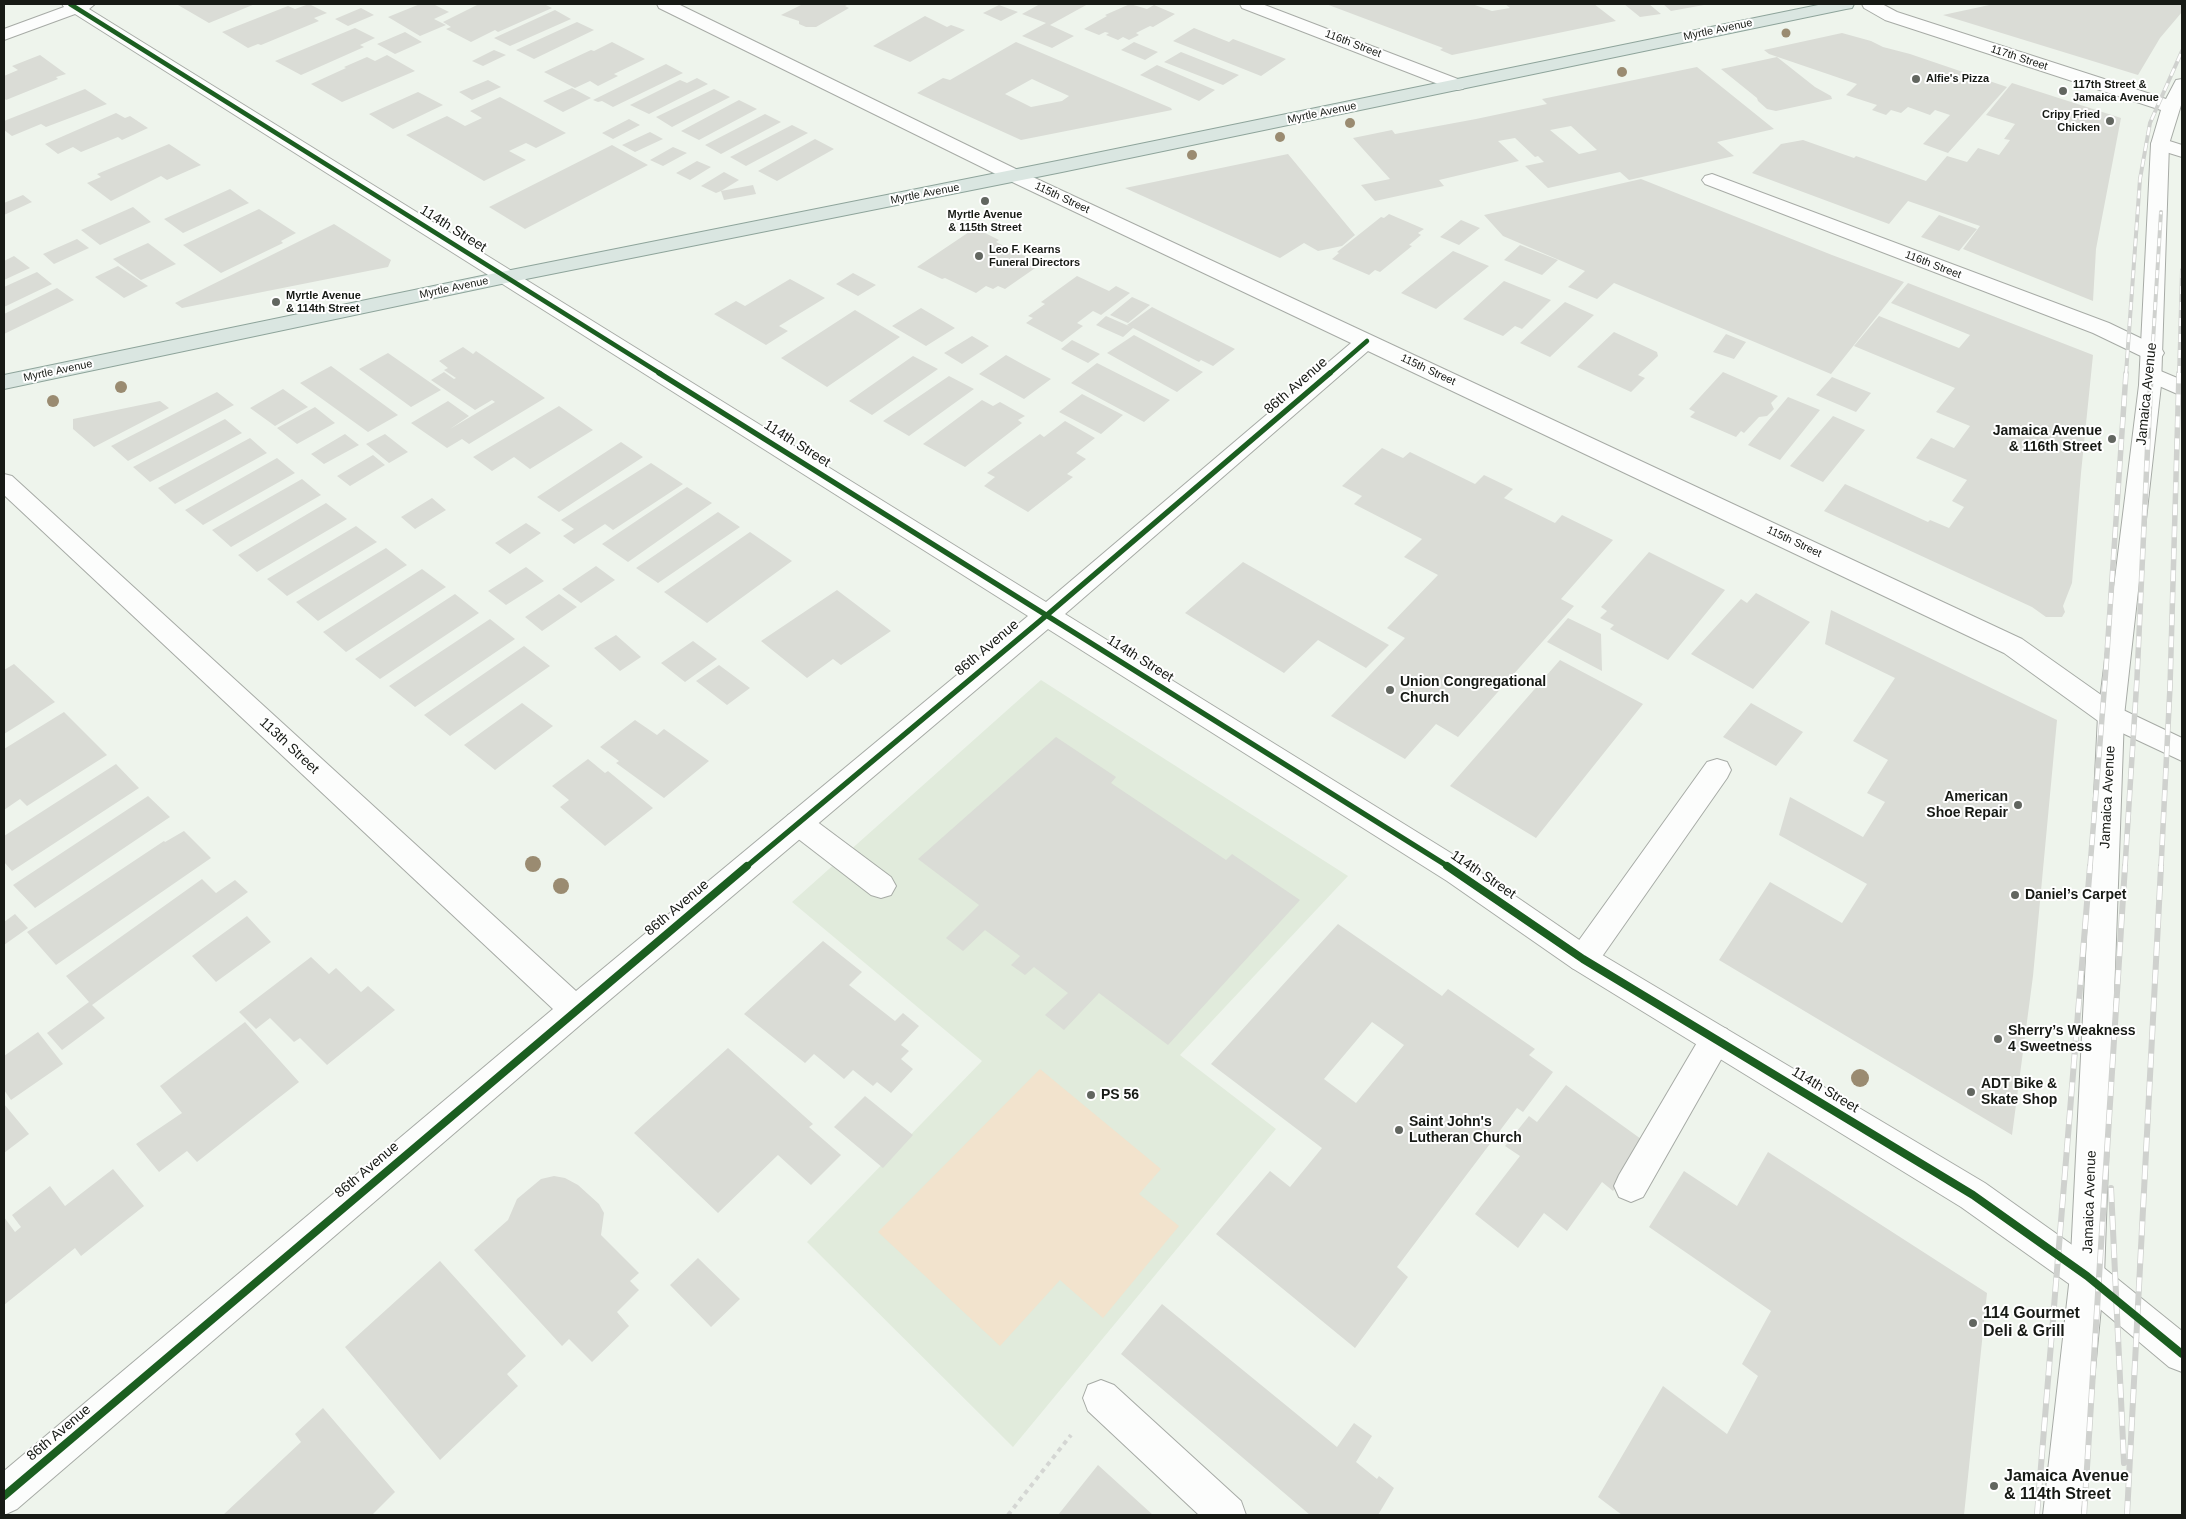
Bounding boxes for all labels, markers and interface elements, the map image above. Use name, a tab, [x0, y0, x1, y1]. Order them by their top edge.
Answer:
street label: Myrtle Avenue	[1682, 16, 1754, 44]
street label: 116th Street	[1323, 27, 1383, 61]
street label: 117th Street	[1989, 43, 2049, 73]
place label: Alfie's Pizza	[1926, 72, 1989, 86]
marker: Alfie's Pizza	[1910, 73, 1922, 85]
place label: 117th Street & Jamaica Avenue	[2073, 78, 2159, 104]
marker: 117th Street & Jamaica Avenue	[2057, 85, 2069, 97]
street label: Myrtle Avenue	[1286, 99, 1358, 127]
place label: Cripy Fried Chicken	[2042, 108, 2100, 134]
marker: Cripy Fried Chicken	[2104, 115, 2116, 127]
street label: 115th Street	[1032, 180, 1092, 216]
street label: Myrtle Avenue	[889, 181, 961, 207]
marker: Myrtle Avenue & 115th Street	[979, 195, 991, 207]
street label: 114th Street	[417, 202, 489, 256]
place label: Myrtle Avenue & 115th Street	[948, 208, 1022, 234]
place label: Leo F. Kearns Funeral Directors	[989, 243, 1080, 269]
street label: 116th Street	[1903, 248, 1963, 282]
marker: Leo F. Kearns Funeral Directors	[973, 250, 985, 262]
street label: Myrtle Avenue	[418, 274, 490, 302]
place label: Myrtle Avenue & 114th Street	[286, 289, 361, 315]
marker: Myrtle Avenue & 114th Street	[270, 296, 282, 308]
street label: Jamaica Avenue	[2133, 342, 2161, 446]
street label: 115th Street	[1398, 352, 1458, 388]
street label: 86th Avenue	[1261, 354, 1331, 418]
street label: Myrtle Avenue	[22, 357, 94, 385]
street label: 114th Street	[761, 417, 833, 471]
place label: Jamaica Avenue & 116th Street	[1993, 423, 2102, 456]
marker: Jamaica Avenue & 116th Street	[2106, 433, 2118, 445]
street label: 115th Street	[1764, 524, 1824, 560]
street label: 86th Avenue	[952, 616, 1022, 680]
street label: 114th Street	[1104, 632, 1176, 686]
place label: Union Congregational Church	[1400, 674, 1546, 706]
marker: Union Congregational Church	[1384, 684, 1396, 696]
street label: 113th Street	[256, 714, 322, 778]
street label: Jamaica Avenue	[2097, 745, 2119, 849]
place label: American Shoe Repair	[1926, 789, 2008, 822]
marker: American Shoe Repair	[2012, 799, 2024, 811]
street label: 114th Street	[1447, 847, 1519, 903]
street label: 86th Avenue	[642, 876, 712, 940]
place label: Daniel’s Carpet	[2025, 887, 2126, 903]
marker: Daniel’s Carpet	[2009, 889, 2021, 901]
place label: Sherry’s Weakness 4 Sweetness	[2008, 1023, 2136, 1056]
marker: Sherry’s Weakness 4 Sweetness	[1992, 1033, 2004, 1045]
street label: 114th Street	[1788, 1063, 1862, 1117]
place label: ADT Bike & Skate Shop	[1981, 1076, 2057, 1108]
marker: ADT Bike & Skate Shop	[1965, 1086, 1977, 1098]
place label: PS 56	[1101, 1087, 1139, 1103]
marker: PS 56	[1085, 1089, 1097, 1101]
place label: Saint John's Lutheran Church	[1409, 1114, 1522, 1146]
marker: Saint John's Lutheran Church	[1393, 1124, 1405, 1136]
street label: 86th Avenue	[332, 1138, 402, 1202]
street label: Jamaica Avenue	[2080, 1150, 2100, 1254]
place label: 114 Gourmet Deli & Grill	[1983, 1304, 2080, 1342]
marker: 114 Gourmet Deli & Grill	[1967, 1317, 1979, 1329]
street label: 86th Avenue	[24, 1401, 94, 1465]
place label: Jamaica Avenue & 114th Street	[2004, 1467, 2129, 1505]
marker: Jamaica Avenue & 114th Street	[1988, 1480, 2000, 1492]

